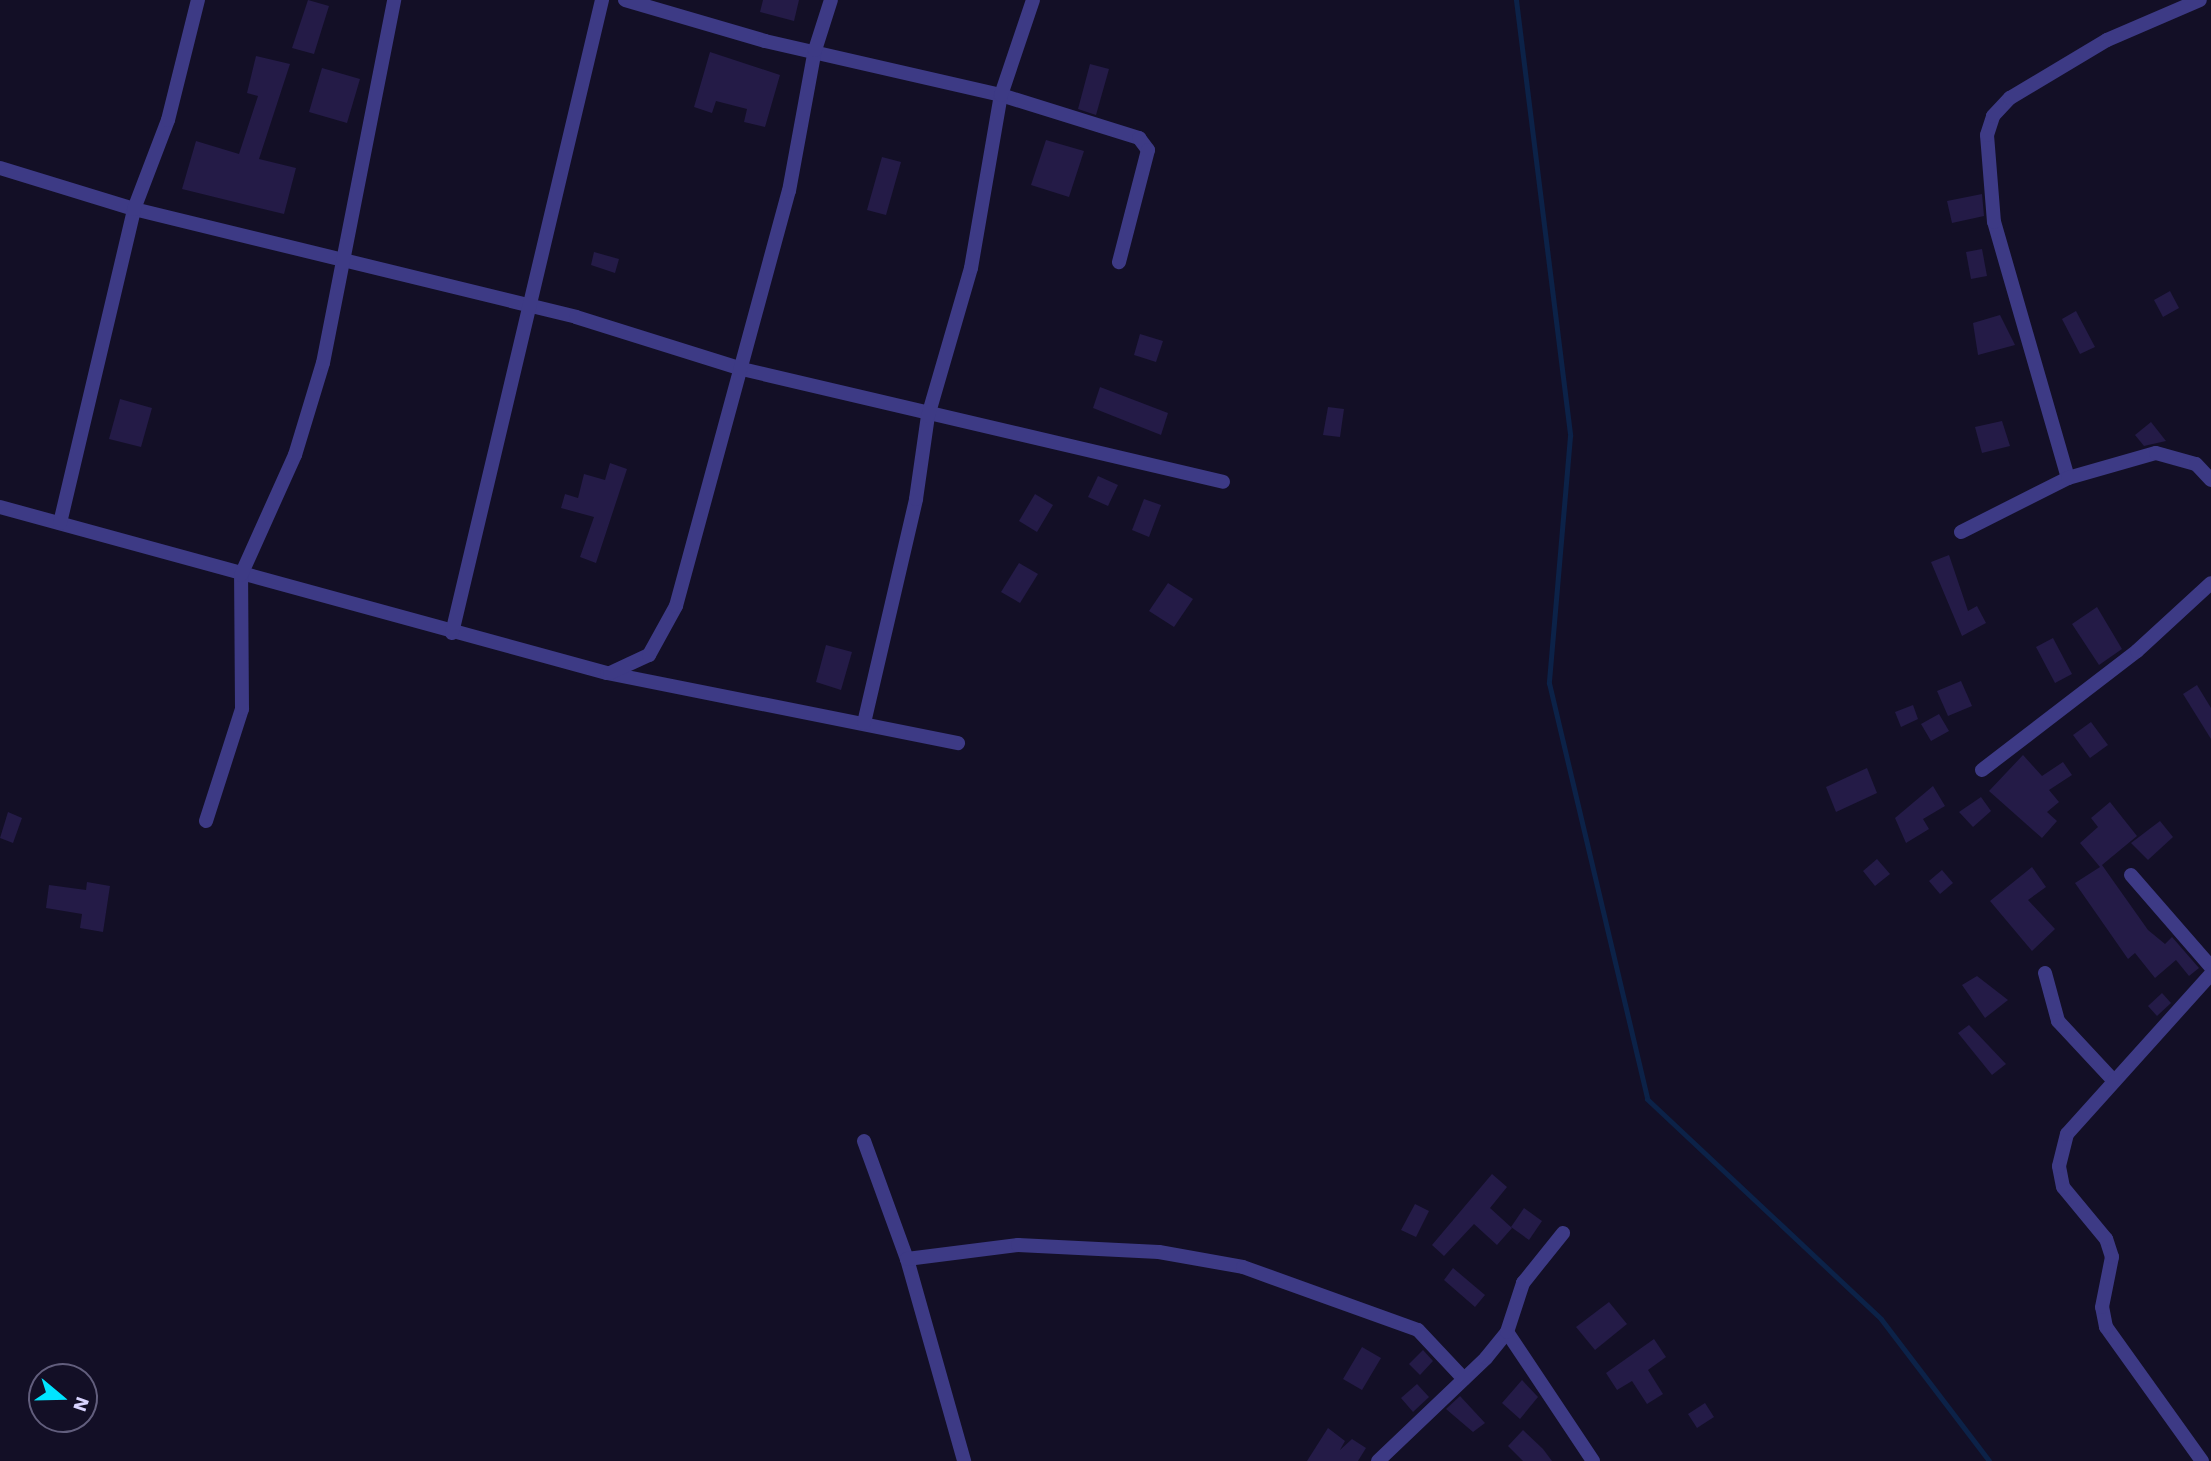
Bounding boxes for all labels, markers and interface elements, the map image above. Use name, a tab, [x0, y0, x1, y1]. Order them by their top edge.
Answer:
north arrow	[28, 1363, 98, 1433]
text: N	[68, 1394, 95, 1415]

